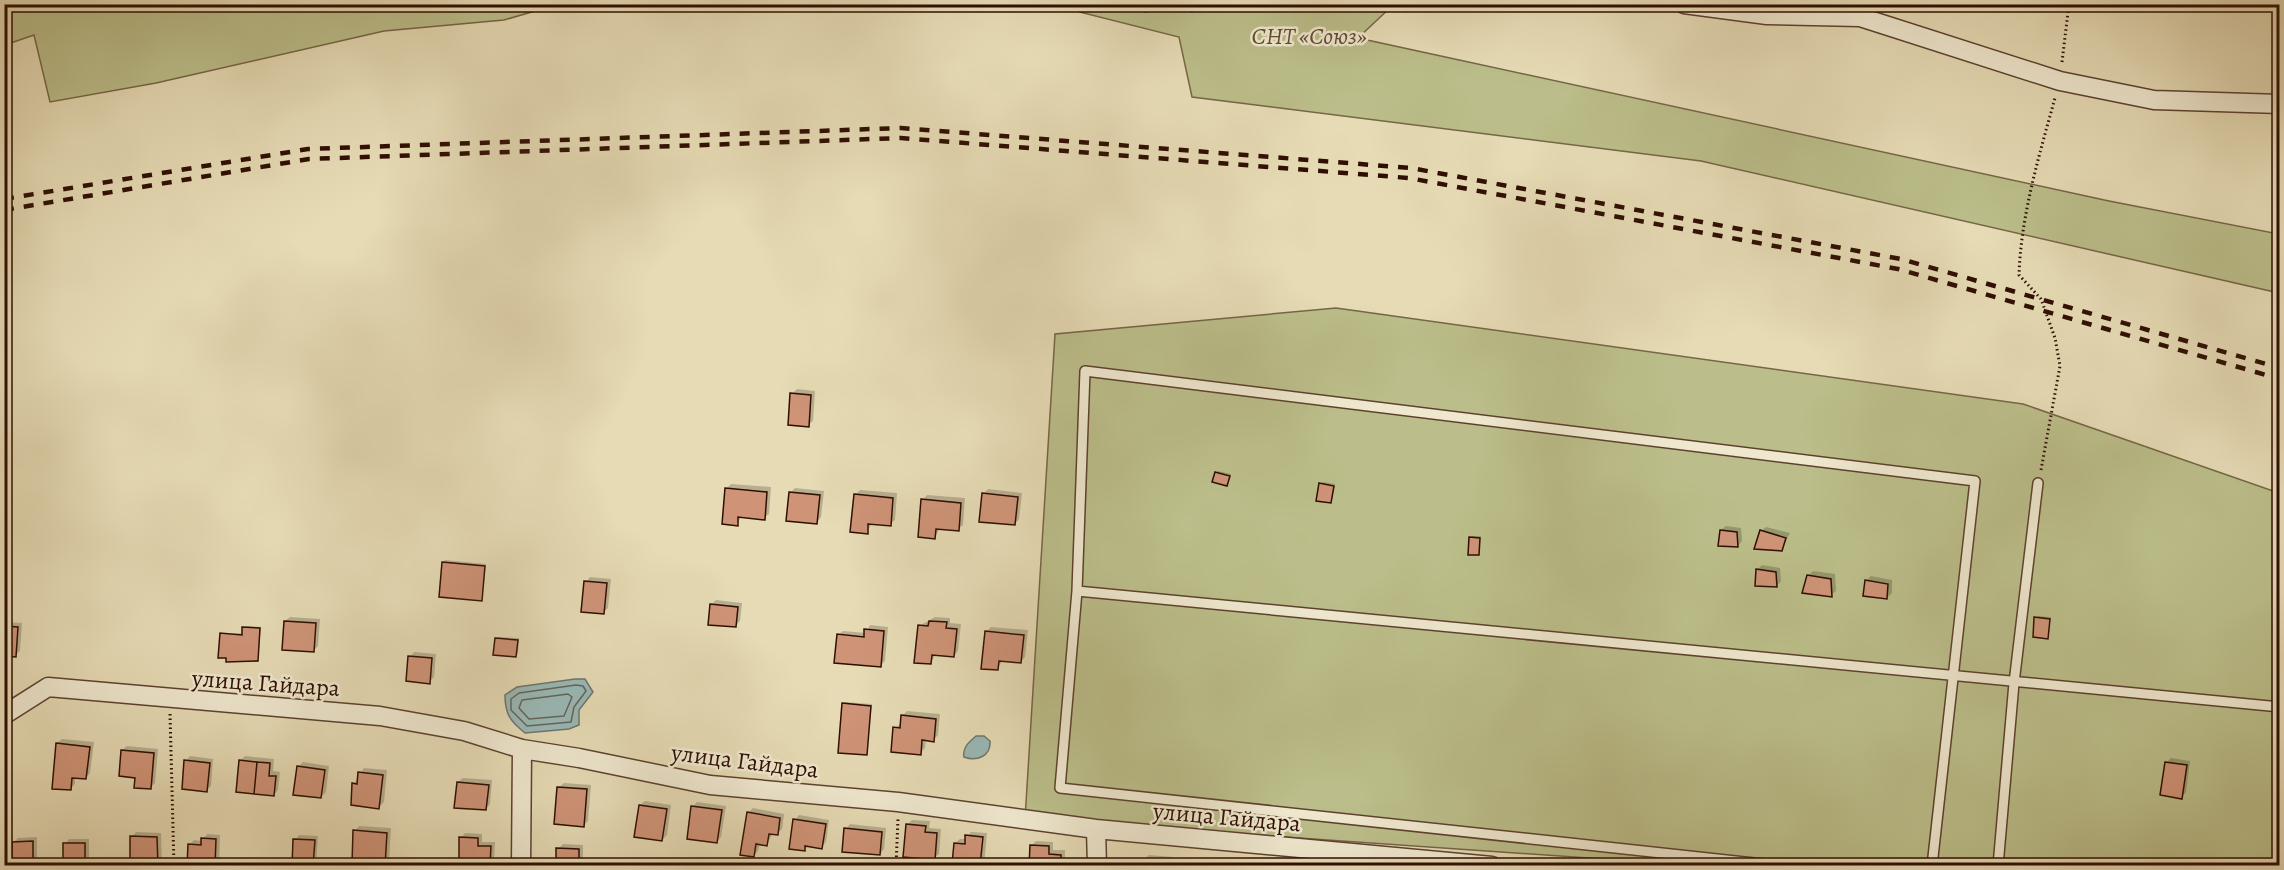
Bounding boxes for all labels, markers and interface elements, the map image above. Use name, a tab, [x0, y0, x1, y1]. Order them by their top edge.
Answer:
park label: СНТ «Союз»	[1251, 20, 1367, 52]
street label: улица Гайдара	[190, 662, 341, 704]
street label: улица Гайдара	[669, 736, 820, 786]
street label: улица Гайдара	[1151, 795, 1302, 839]

